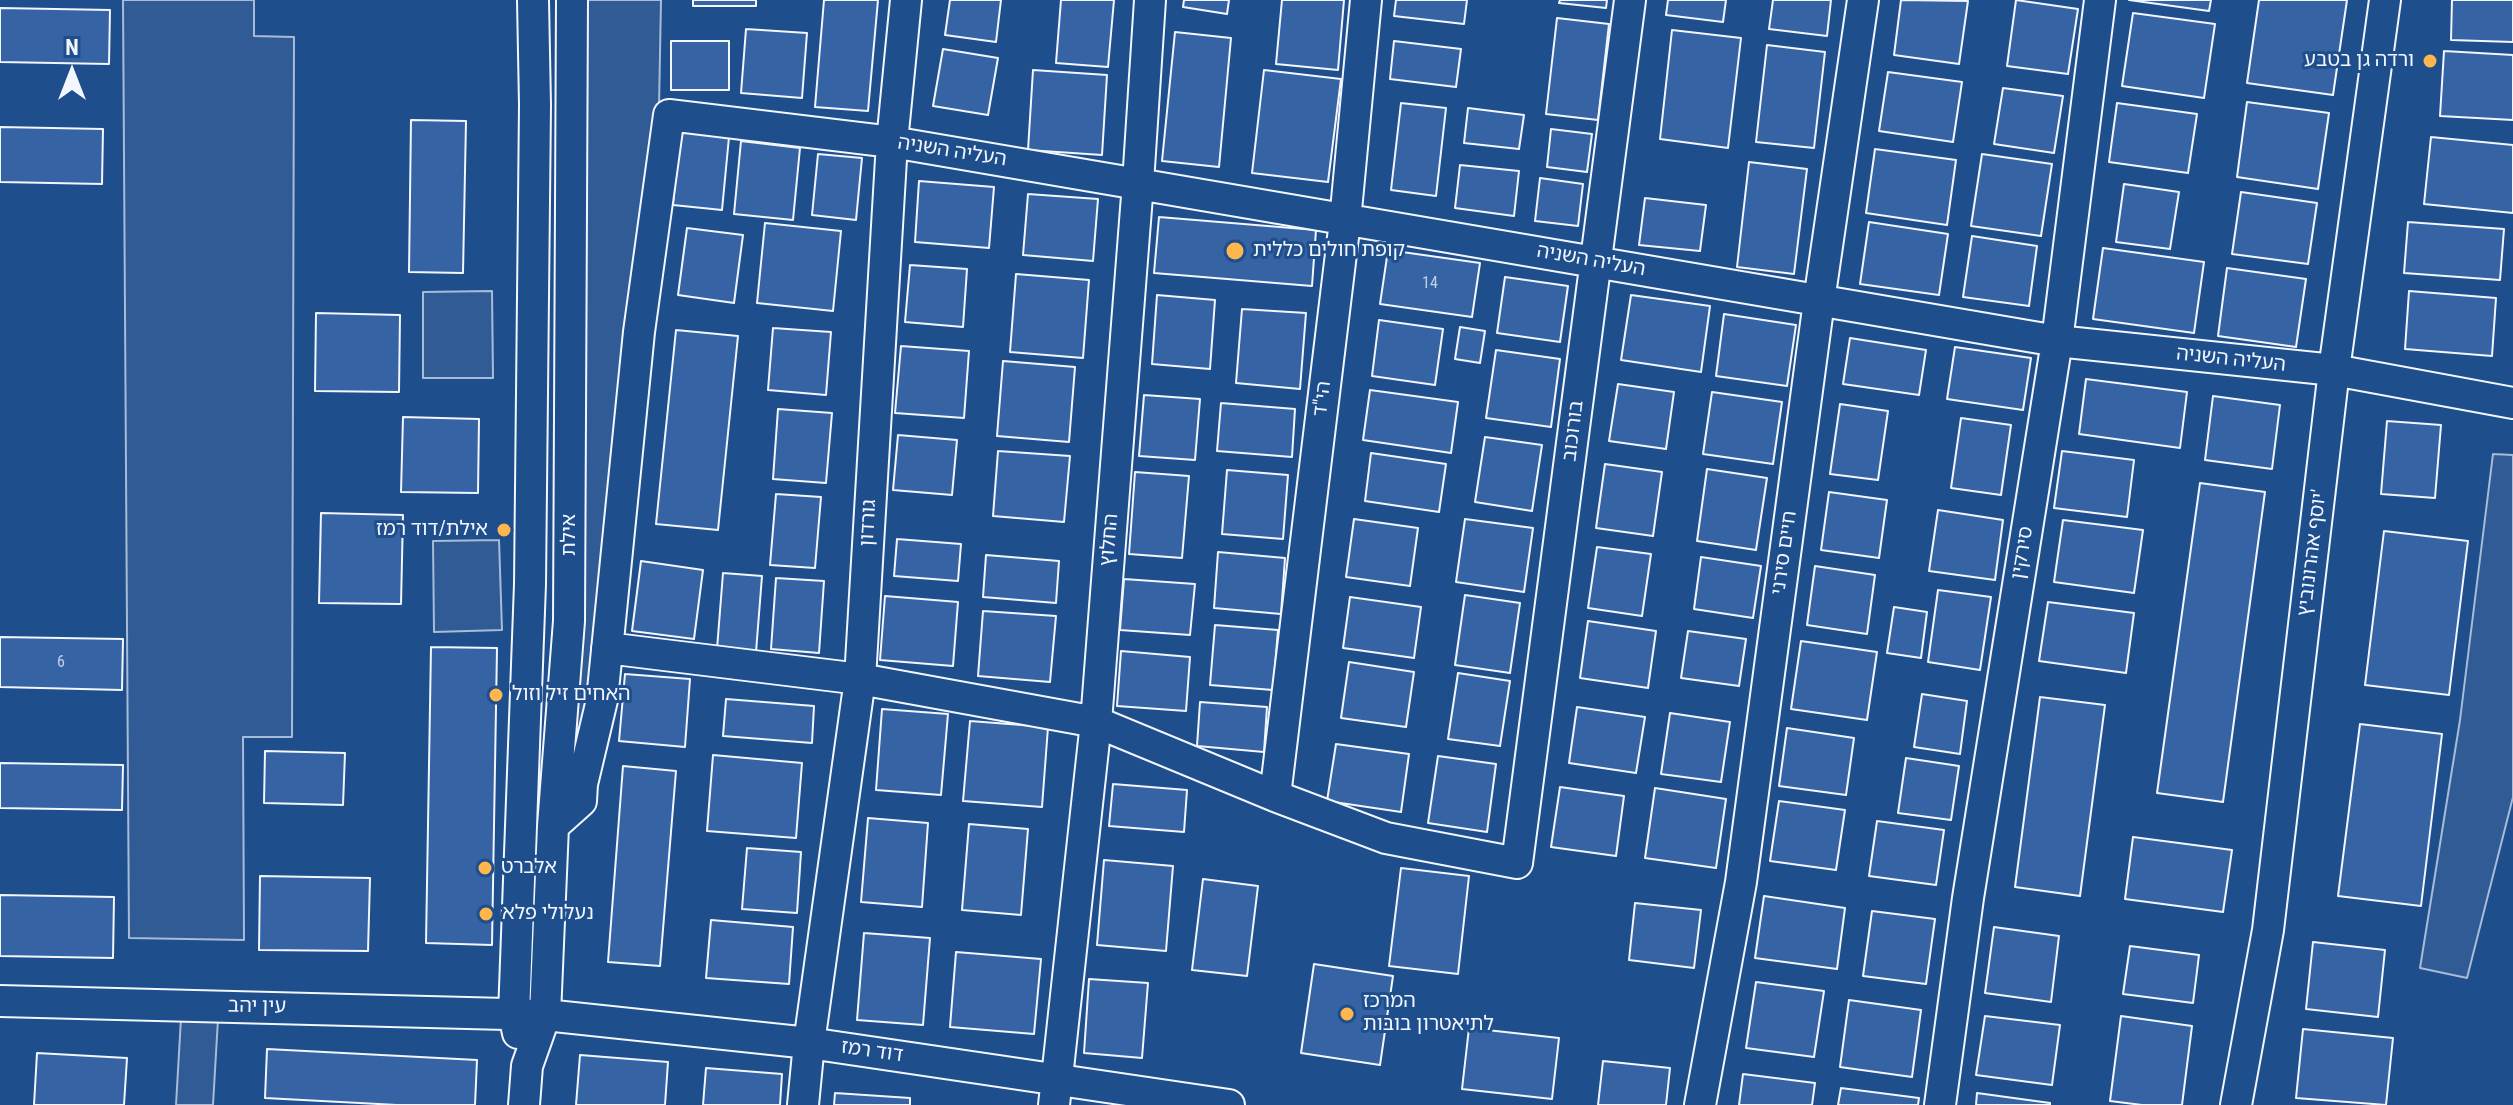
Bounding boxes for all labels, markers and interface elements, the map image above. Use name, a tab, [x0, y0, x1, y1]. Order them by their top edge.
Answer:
north arrow	[32, 32, 112, 112]
text: N	[65, 35, 79, 60]
place label: ורדה גן בטבע	[2304, 49, 2414, 73]
marker: ורדה גן בטבע	[2421, 52, 2439, 70]
street label: העליה השניה	[896, 132, 1008, 172]
place label: קופת חולים כללית	[1253, 239, 1405, 263]
marker: קופת חולים כללית	[1224, 240, 1246, 262]
street label: העליה השניה	[1535, 240, 1647, 282]
house number: 14	[1422, 274, 1438, 294]
street label: העליה השניה	[2175, 342, 2287, 378]
street label: הי"ד	[1309, 380, 1337, 418]
street label: בורוכוב	[1558, 399, 1590, 463]
street label: יוסף אהרונוביץ'	[2293, 488, 2333, 618]
street label: גורדון	[856, 499, 882, 547]
street label: חיים סירני	[1767, 509, 1803, 597]
street label: החלוץ	[1096, 513, 1124, 567]
street label: אילת	[558, 514, 582, 556]
place label: אילת/דוד רמז	[376, 518, 488, 542]
marker: אילת/דוד רמז	[495, 521, 513, 539]
street label: סירקין	[2007, 525, 2039, 581]
house number: 6	[57, 653, 65, 673]
place label: האחים זיל וזול	[512, 683, 631, 707]
marker: האחים זיל וזול	[487, 686, 505, 704]
place label: אלברט	[501, 856, 557, 880]
marker: אלברט	[476, 859, 494, 877]
place label: נעלולי פלא	[502, 902, 594, 926]
marker: נעלולי פלא	[477, 905, 495, 923]
place label: המרכז לתיאטרון בובות	[1363, 990, 1494, 1037]
street label: עין יהב	[228, 994, 286, 1020]
marker: המרכז לתיאטרון בובות	[1338, 1005, 1356, 1023]
street label: דוד רמז	[839, 1036, 905, 1068]

